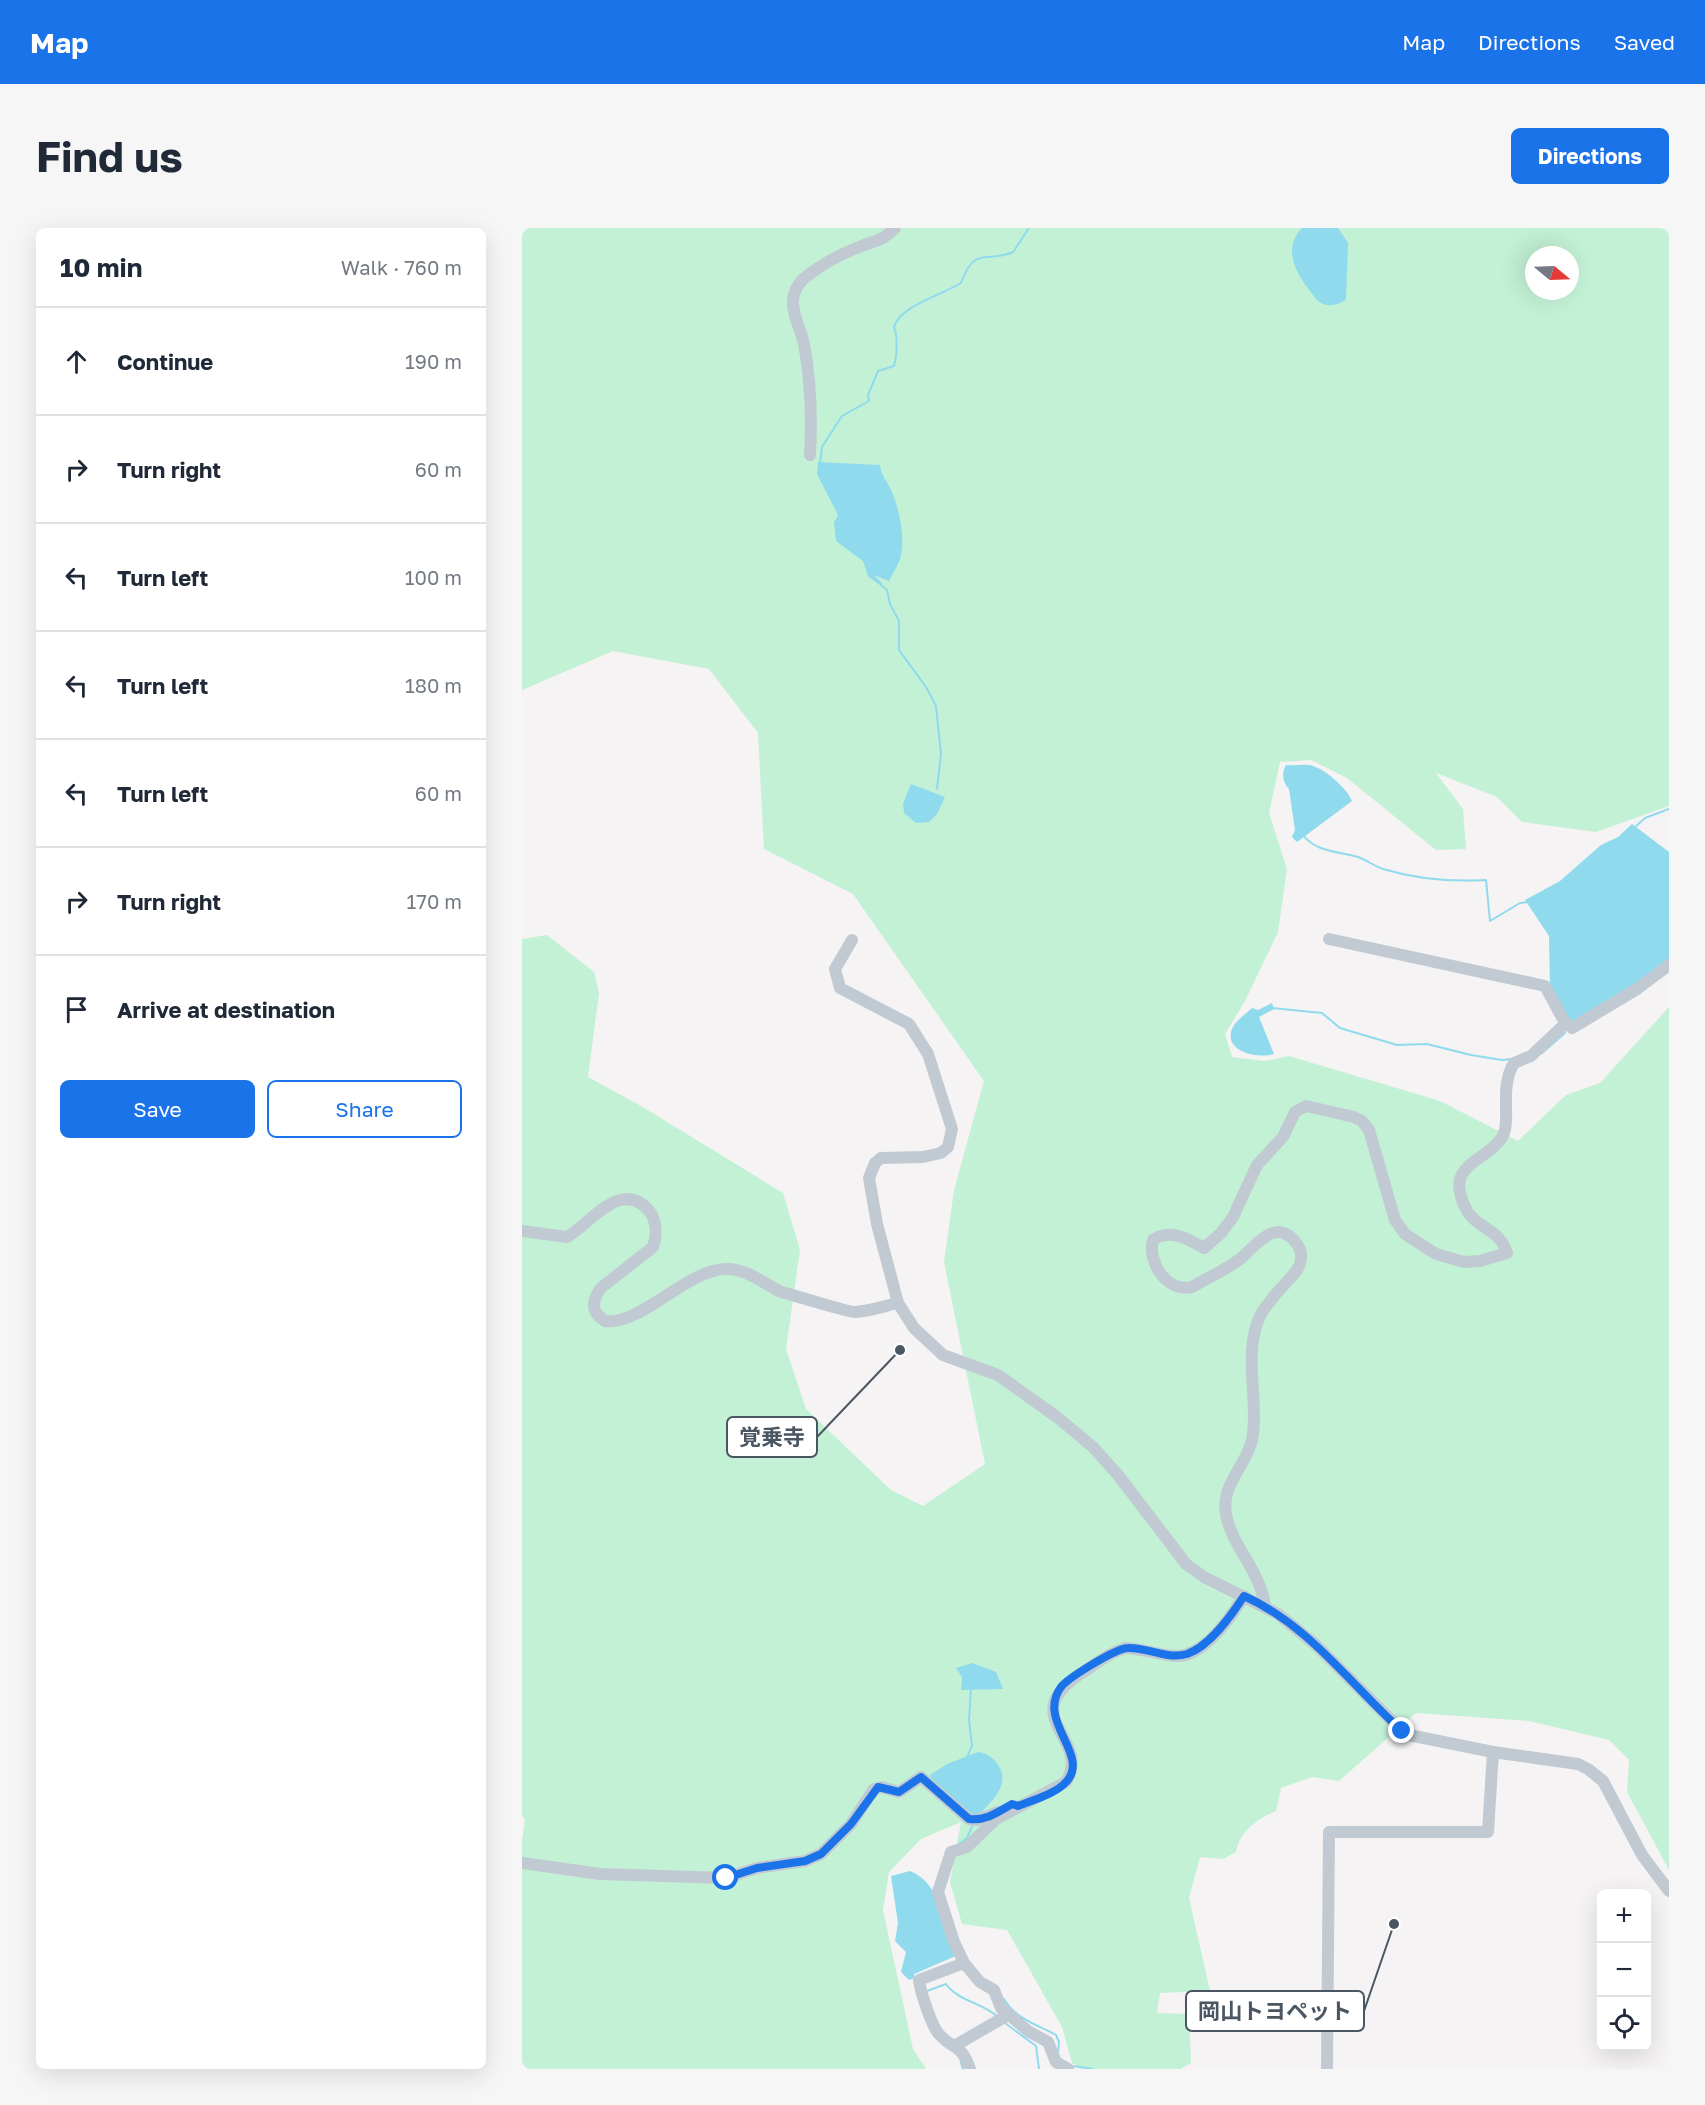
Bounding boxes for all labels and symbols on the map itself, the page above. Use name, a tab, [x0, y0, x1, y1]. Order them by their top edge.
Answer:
north arrow	[1525, 246, 1579, 300]
callout: 覚乗寺	[727, 1417, 817, 1457]
text: 覚乗寺	[739, 1423, 805, 1450]
route end	[1388, 1717, 1414, 1743]
route start	[712, 1864, 738, 1890]
callout: 岡山トヨペット	[1186, 1991, 1364, 2031]
text: 岡山トヨペット	[1198, 1997, 1352, 2024]

